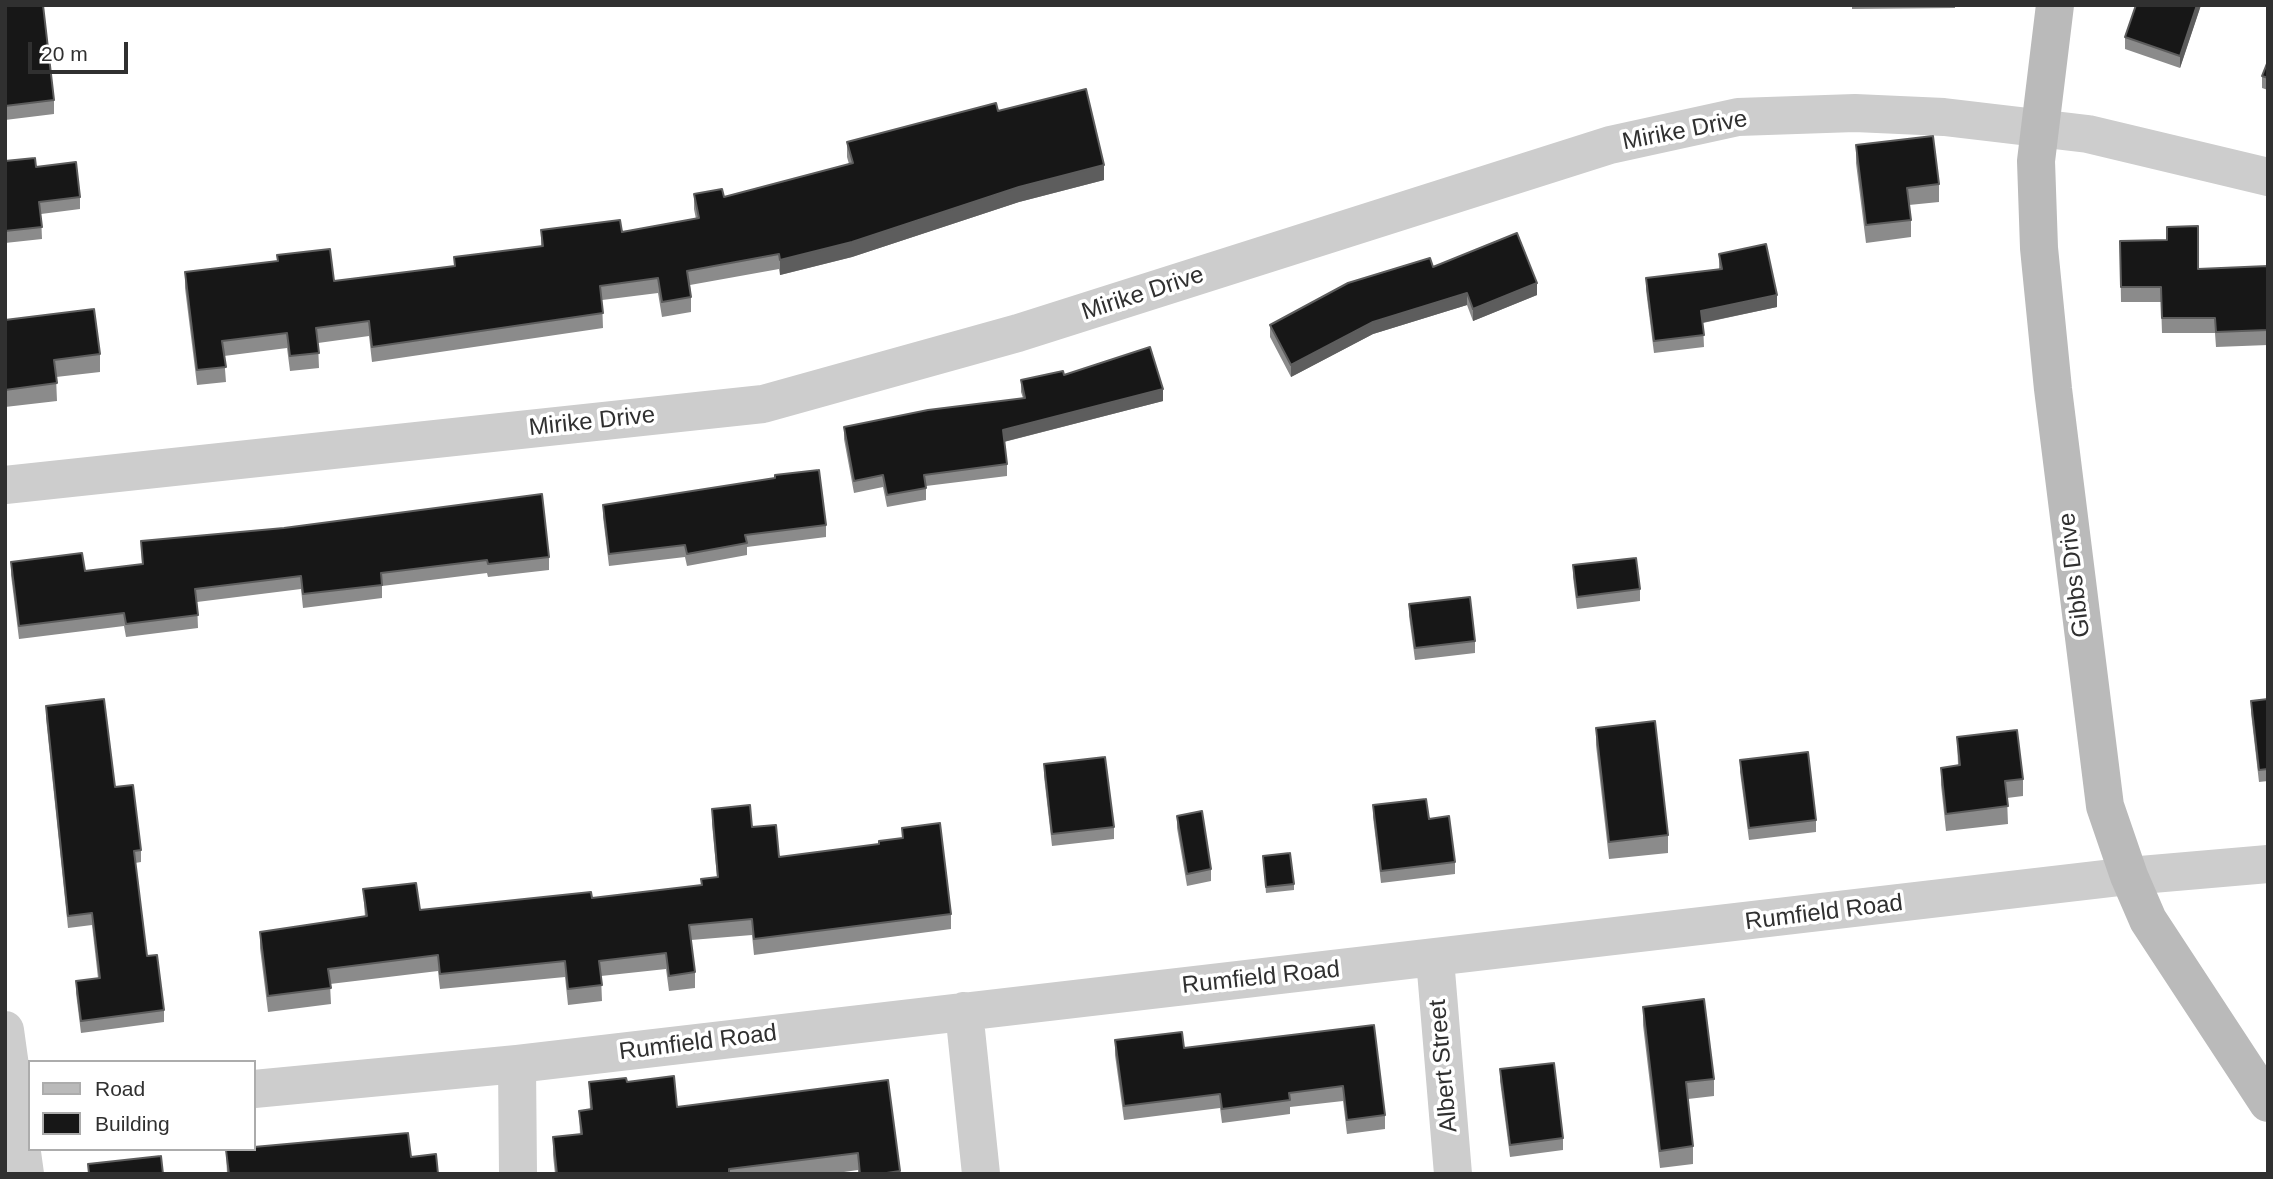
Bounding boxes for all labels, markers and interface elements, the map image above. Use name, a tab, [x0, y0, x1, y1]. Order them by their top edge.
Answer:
scale bar	[32, 28, 131, 72]
text: 20 m	[41, 42, 88, 65]
street label: Mirike Drive	[1620, 105, 1750, 157]
street label: Mirike Drive	[1078, 261, 1208, 327]
street label: Mirike Drive	[528, 401, 656, 443]
street label: Gibbs Drive	[2053, 511, 2097, 639]
street label: Rumfield Road	[1743, 889, 1905, 937]
street label: Rumfield Road	[1181, 955, 1341, 1001]
street label: Albert Street	[1424, 998, 1464, 1134]
street label: Rumfield Road	[617, 1019, 779, 1067]
legend	[28, 1060, 256, 1151]
text: Road	[95, 1077, 145, 1100]
text: Building	[95, 1112, 170, 1135]

